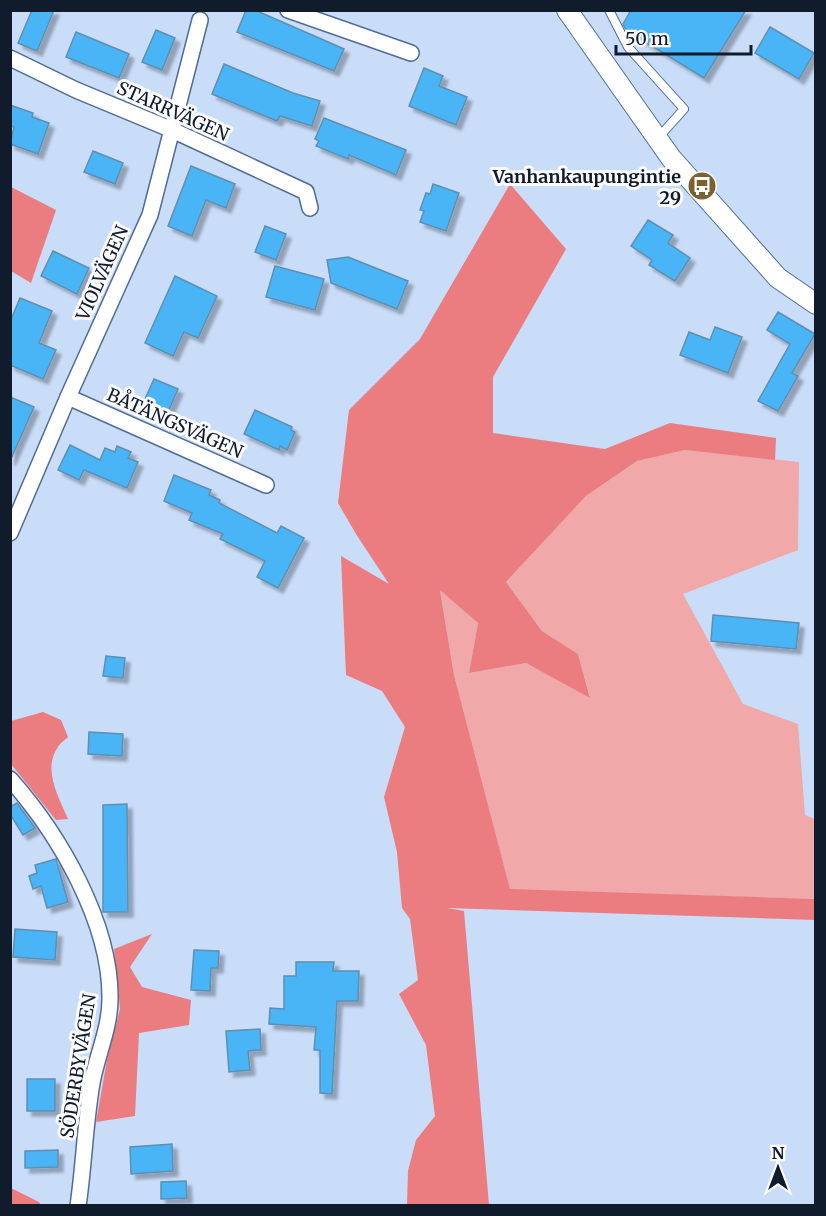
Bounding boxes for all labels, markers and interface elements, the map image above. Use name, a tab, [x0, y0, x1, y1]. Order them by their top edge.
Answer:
scale bar	[616, 18, 751, 56]
text: 50 m	[625, 27, 669, 50]
street label: STARRVÄGEN	[113, 76, 233, 146]
place label: Vanhankaupungintie 29	[492, 165, 681, 209]
bus stop icon: Vanhankaupungintie 29	[686, 170, 718, 202]
street label: VIOLVÄGEN	[70, 222, 133, 325]
street label: BÅTÄNGSVÄGEN	[103, 383, 247, 463]
street label: SÖDERBYVÄGEN	[55, 992, 101, 1140]
north arrow	[748, 1138, 808, 1198]
text: N	[772, 1143, 785, 1163]

